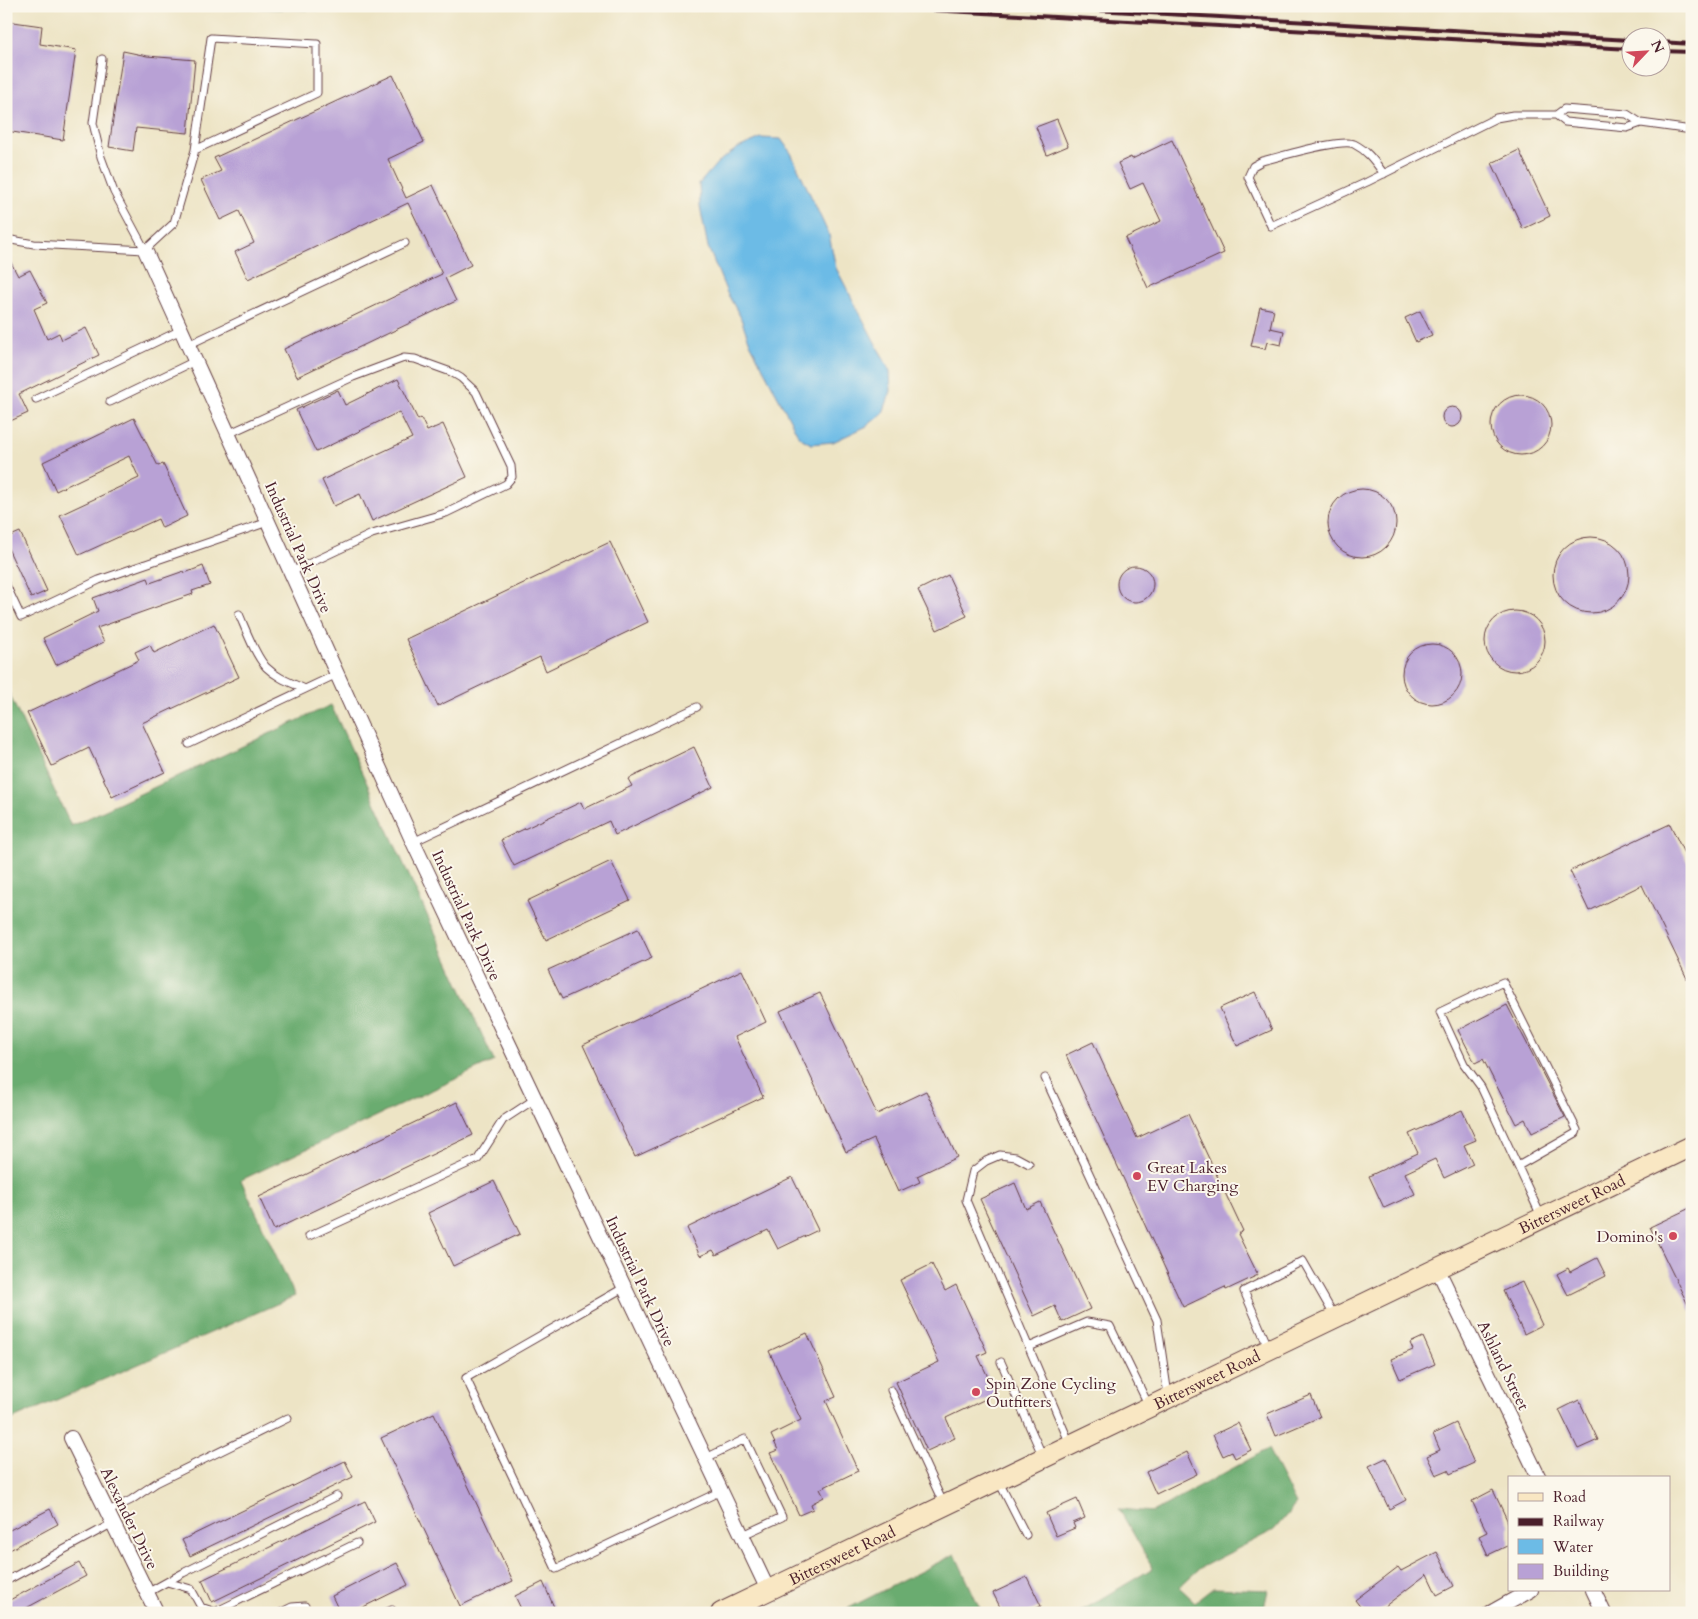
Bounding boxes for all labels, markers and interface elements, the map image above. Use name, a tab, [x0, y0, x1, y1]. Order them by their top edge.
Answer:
north arrow	[1620, 28, 1670, 78]
text: N	[1646, 37, 1669, 56]
street label: Industrial Park Drive	[259, 478, 337, 617]
street label: Industrial Park Drive	[426, 847, 506, 984]
place label: Great Lakes EV Charging	[1147, 1157, 1238, 1197]
marker: Great Lakes EV Charging	[1131, 1170, 1143, 1182]
street label: Bittersweet Road	[1515, 1170, 1630, 1240]
street label: Industrial Park Drive	[600, 1213, 680, 1350]
place label: Domino's	[1597, 1226, 1663, 1248]
marker: Domino's	[1667, 1230, 1679, 1242]
street label: Ashland Street	[1472, 1317, 1534, 1414]
street label: Bittersweet Road	[1150, 1345, 1265, 1415]
place label: Spin Zone Cycling Outfitters	[986, 1373, 1116, 1413]
marker: Spin Zone Cycling Outfitters	[970, 1386, 982, 1398]
street label: Alexander Drive	[95, 1464, 163, 1573]
legend	[1508, 1476, 1670, 1592]
text: Road	[1553, 1487, 1586, 1507]
text: Railway	[1553, 1511, 1604, 1531]
street label: Bittersweet Road	[785, 1521, 900, 1591]
text: Water	[1552, 1537, 1594, 1557]
text: Building	[1553, 1561, 1609, 1581]

